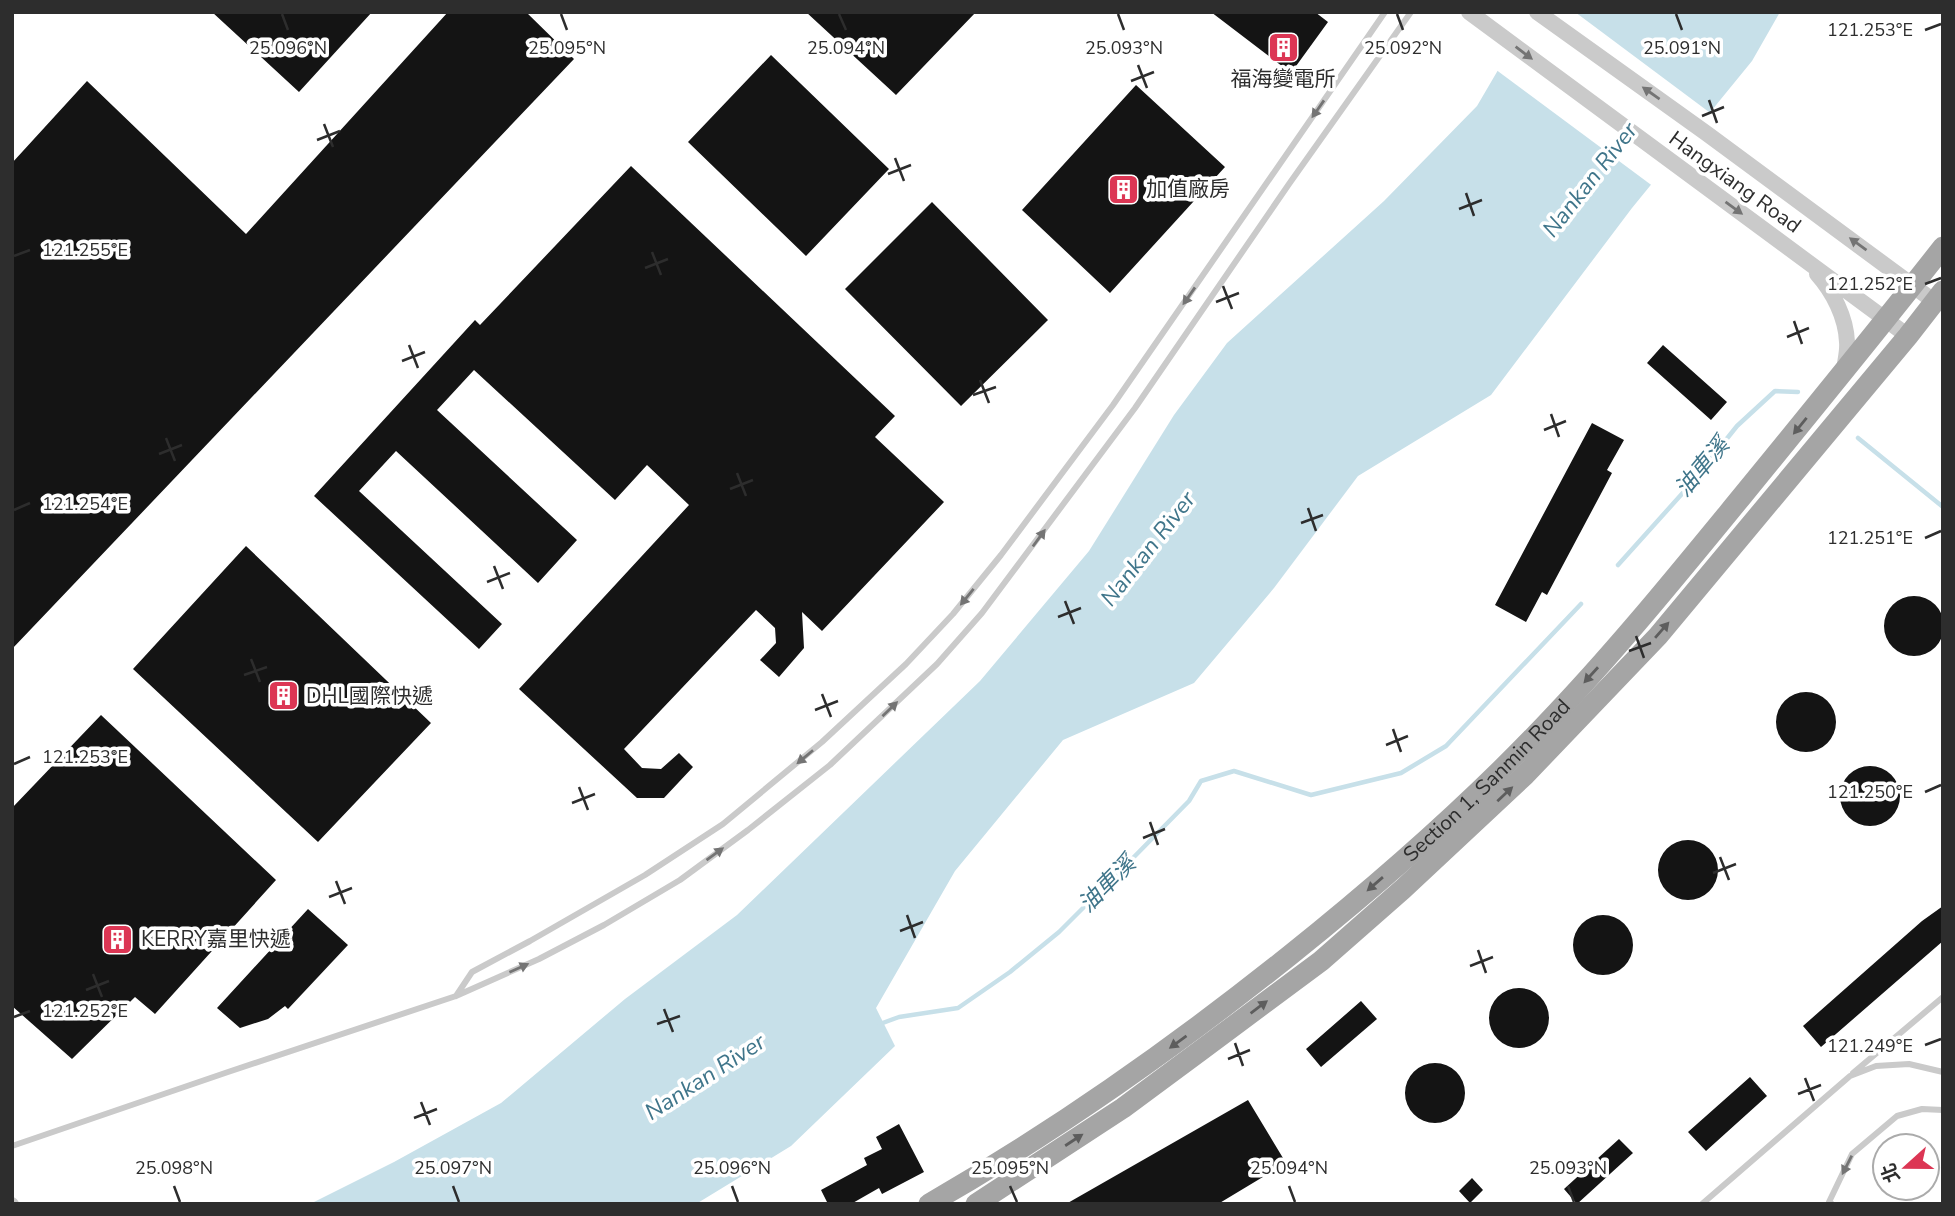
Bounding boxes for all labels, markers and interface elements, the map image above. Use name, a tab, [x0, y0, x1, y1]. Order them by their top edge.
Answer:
text: 121.253°E	[1827, 18, 1913, 42]
building icon: 福海變電所	[1266, 30, 1300, 64]
text: 25.096°N	[249, 36, 327, 60]
text: 25.095°N	[528, 36, 606, 60]
text: 25.094°N	[807, 36, 885, 60]
text: 25.093°N	[1085, 36, 1163, 60]
text: 25.092°N	[1364, 36, 1442, 60]
text: 25.091°N	[1643, 36, 1721, 60]
one-way arrow	[1515, 46, 1533, 60]
place label: 福海變電所	[1231, 65, 1336, 93]
one-way arrow	[1642, 86, 1660, 100]
one-way arrow	[1311, 100, 1325, 118]
water label: Nankan River	[1535, 116, 1645, 244]
street label: Hangxiang Road	[1663, 125, 1807, 239]
building icon: 加值廠房	[1106, 172, 1140, 206]
place label: 加值廠房	[1146, 175, 1230, 203]
one-way arrow	[1725, 201, 1743, 215]
text: 121.255°E	[42, 238, 128, 262]
one-way arrow	[1849, 238, 1867, 252]
text: 121.252°E	[1827, 272, 1913, 296]
one-way arrow	[1182, 287, 1196, 305]
one-way arrow	[1792, 416, 1807, 434]
water label: 油車溪	[1668, 428, 1738, 503]
water label: Nankan River	[1093, 485, 1203, 613]
text: 121.254°E	[42, 492, 128, 516]
text: 121.251°E	[1827, 526, 1913, 550]
one-way arrow	[1032, 529, 1046, 547]
one-way arrow	[959, 588, 974, 606]
one-way arrow	[1655, 621, 1670, 639]
one-way arrow	[1583, 666, 1599, 683]
building icon: DHL國際快遞	[266, 679, 300, 713]
place label: DHL國際快遞	[306, 682, 433, 710]
street label: Section 1, Sanmin Road	[1397, 693, 1576, 868]
one-way arrow	[881, 702, 898, 718]
text: 121.253°E	[42, 745, 128, 769]
one-way arrow	[796, 749, 814, 765]
text: 121.250°E	[1827, 780, 1913, 804]
one-way arrow	[1496, 785, 1513, 802]
one-way arrow	[706, 847, 724, 861]
water label: 油車溪	[1072, 847, 1144, 919]
one-way arrow	[1366, 876, 1383, 891]
building icon: KERRY嘉里快遞	[101, 922, 135, 956]
place label: KERRY嘉里快遞	[141, 925, 291, 953]
one-way arrow	[509, 962, 529, 974]
text: 121.252°E	[42, 999, 128, 1023]
one-way arrow	[1250, 1000, 1268, 1014]
water label: Nankan River	[639, 1026, 772, 1127]
text: 121.249°E	[1827, 1034, 1913, 1058]
one-way arrow	[1169, 1035, 1187, 1049]
north arrow	[1871, 1132, 1941, 1202]
one-way arrow	[1065, 1133, 1084, 1146]
one-way arrow	[1842, 1155, 1854, 1175]
text: 25.098°N	[135, 1156, 213, 1180]
text: 25.097°N	[414, 1156, 492, 1180]
text: 25.096°N	[693, 1156, 771, 1180]
text: 25.095°N	[971, 1156, 1049, 1180]
text: 25.094°N	[1250, 1156, 1328, 1180]
text: 25.093°N	[1529, 1156, 1607, 1180]
text: 北	[1876, 1159, 1907, 1186]

